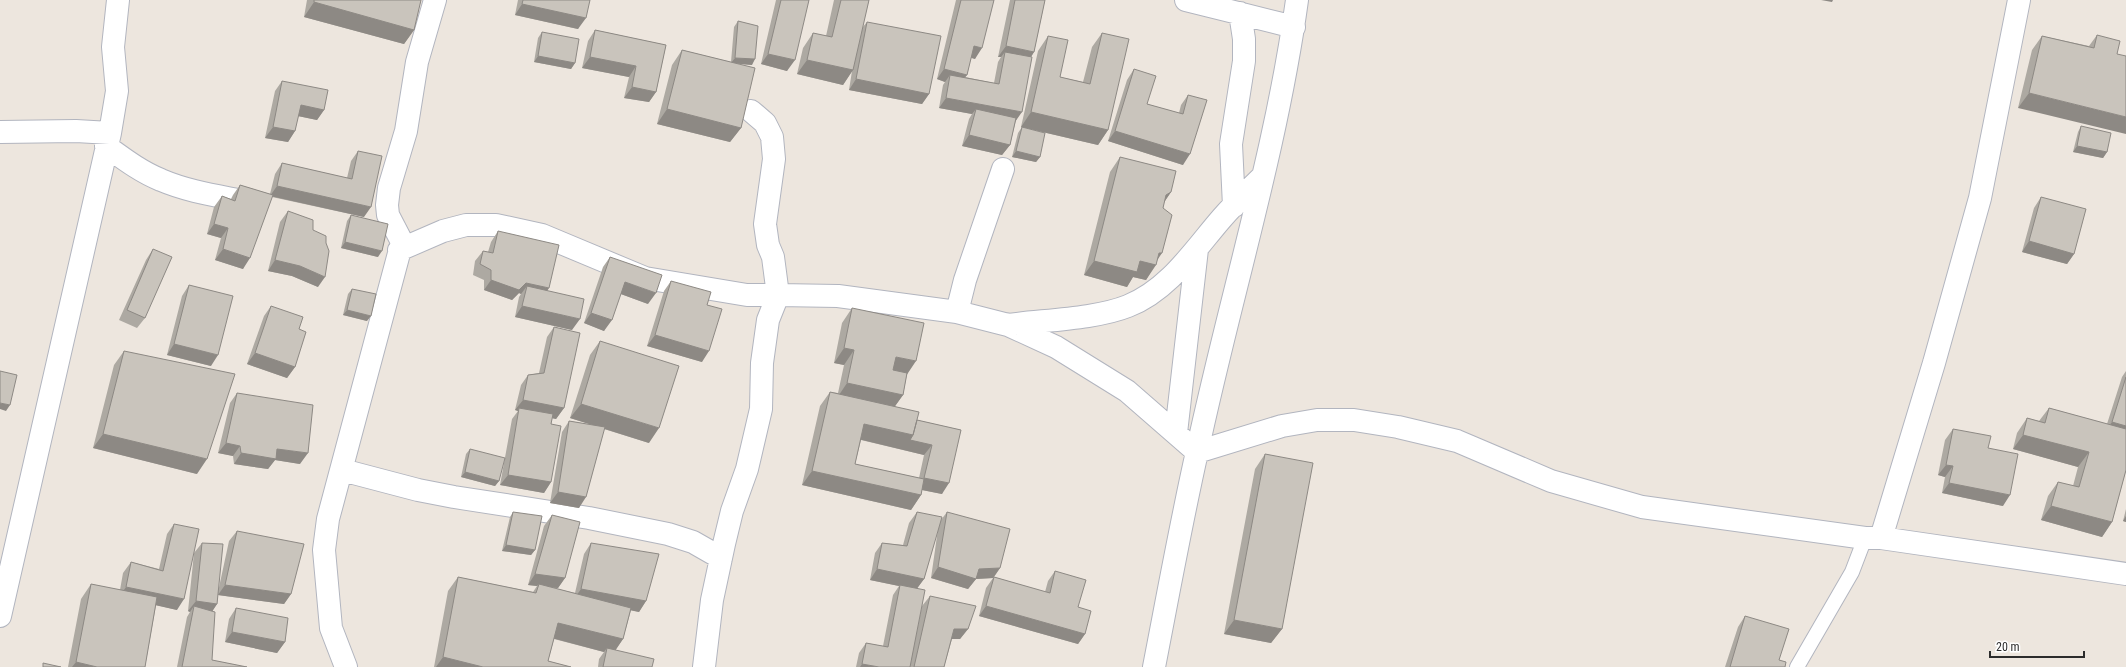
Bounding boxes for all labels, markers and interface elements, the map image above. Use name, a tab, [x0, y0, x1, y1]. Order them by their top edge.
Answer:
scale bar	[1990, 633, 2084, 659]
text: 20 m	[1996, 640, 2020, 654]

